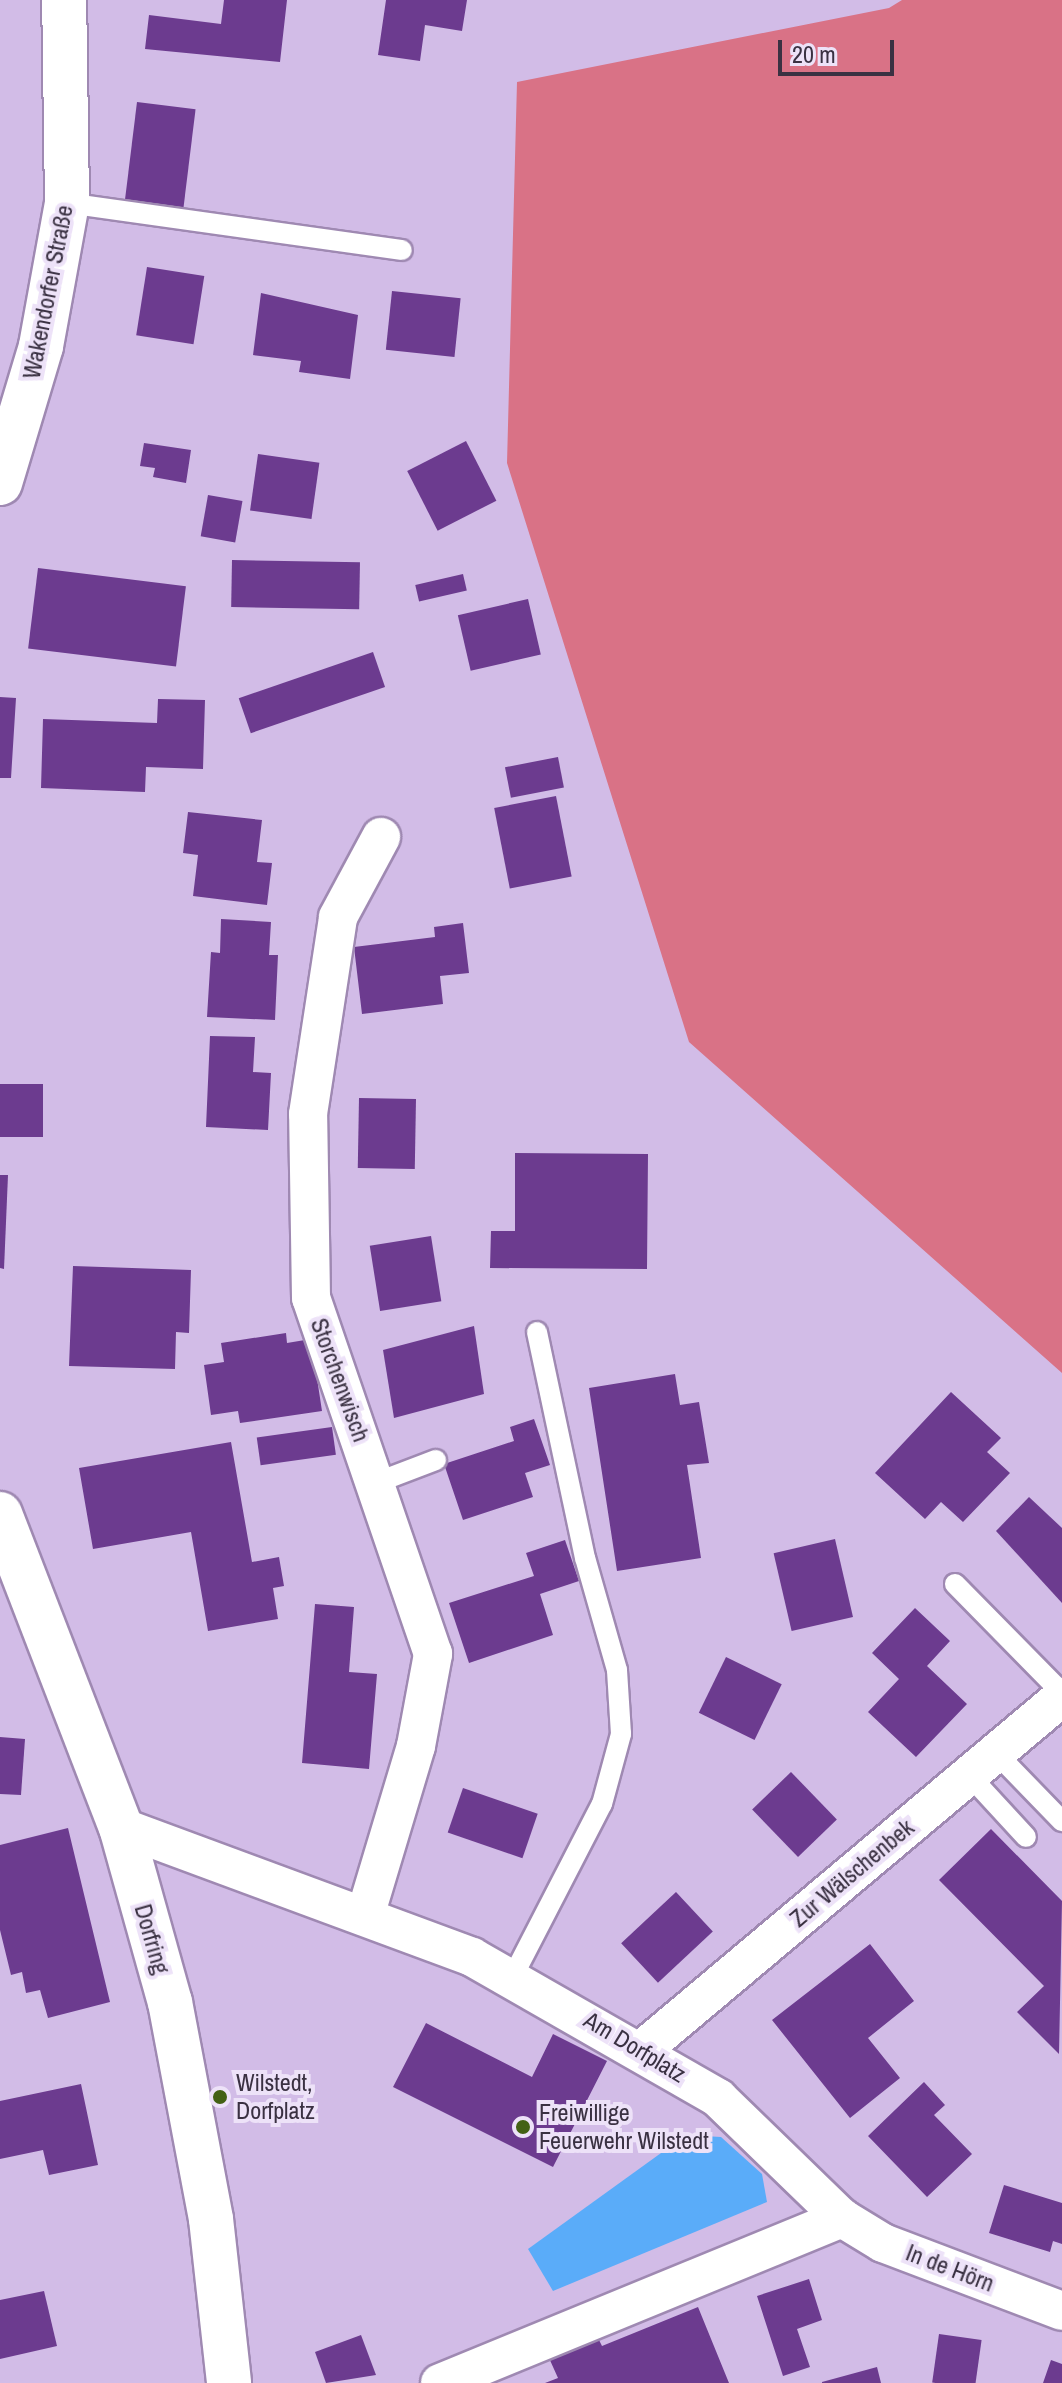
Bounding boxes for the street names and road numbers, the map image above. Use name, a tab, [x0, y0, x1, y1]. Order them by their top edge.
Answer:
street label: Wakendorfer Straße	[17, 203, 79, 381]
street label: Storchenwisch	[304, 1314, 376, 1446]
street label: Zur Wälschenbek	[784, 1813, 920, 1933]
street label: Dorfring	[128, 1901, 176, 1977]
street label: Am Dorfplatz	[579, 2005, 691, 2089]
street label: In de Hörn	[902, 2238, 998, 2298]

